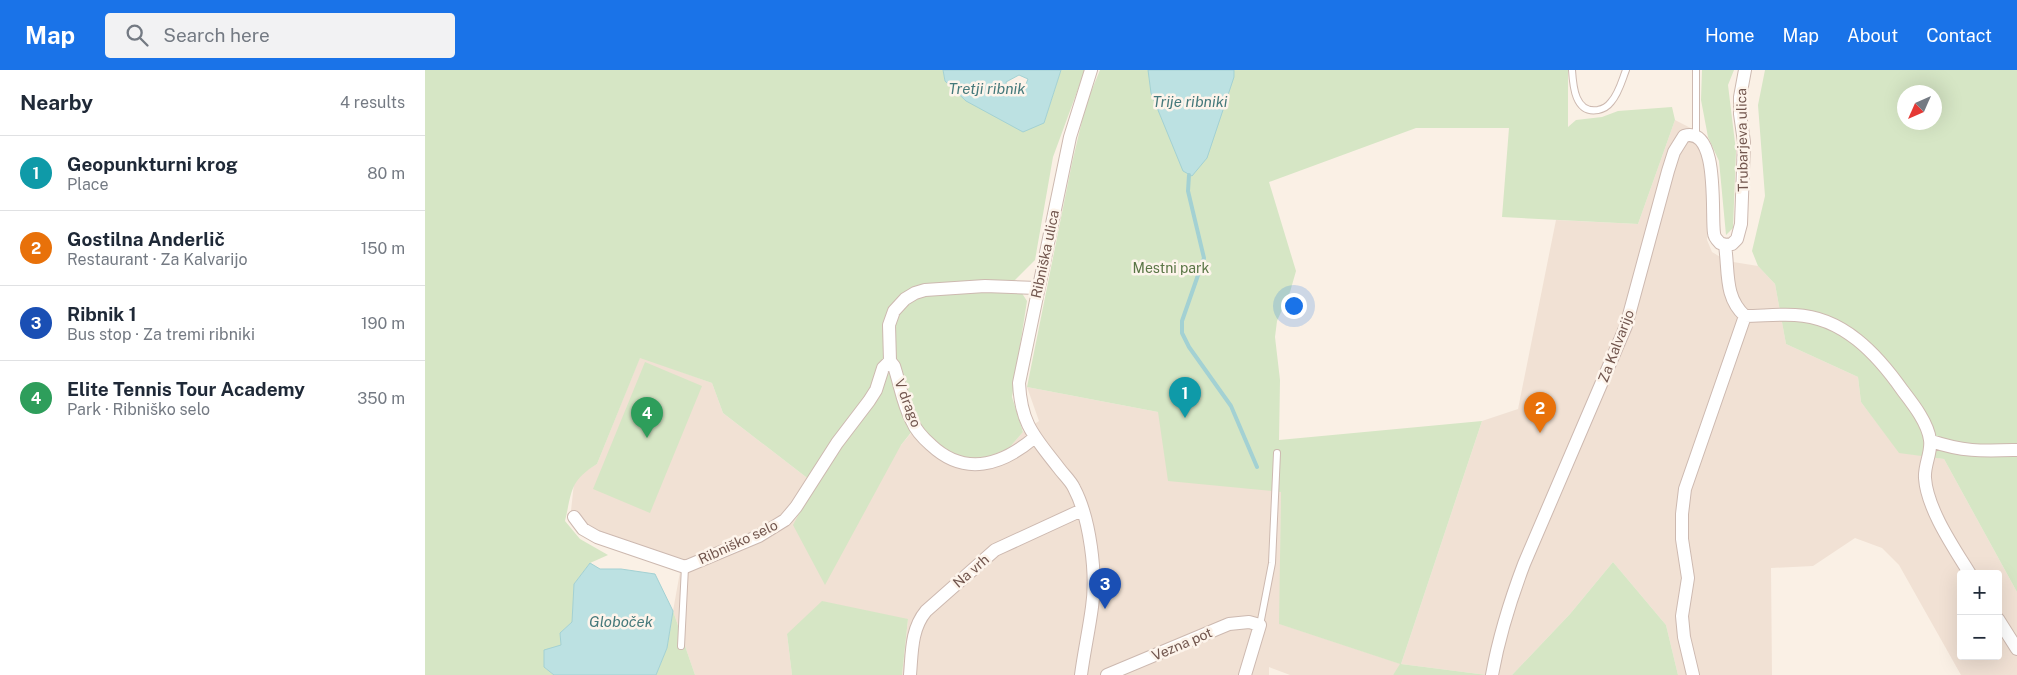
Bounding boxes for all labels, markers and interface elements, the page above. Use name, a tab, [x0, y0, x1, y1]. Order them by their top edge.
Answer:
search box	[105, 13, 455, 58]
text: Map	[25, 21, 75, 49]
icon: search	[123, 21, 151, 49]
text: Search here	[163, 24, 270, 46]
text: Home	[1705, 25, 1755, 46]
text: Map	[1783, 25, 1819, 46]
text: About	[1847, 25, 1898, 46]
text: Contact	[1926, 25, 1992, 46]
water label: Tretji ribnik	[949, 80, 1026, 97]
north arrow	[1897, 85, 1942, 130]
street label: Trubarjeva ulica	[1733, 88, 1751, 192]
text: Nearby	[20, 90, 93, 115]
text: 4 results	[340, 93, 405, 112]
water label: Trije ribniki	[1153, 93, 1228, 110]
text: Geopunkturni krog	[67, 153, 238, 175]
text: 1	[33, 164, 39, 183]
text: 80 m	[367, 164, 405, 183]
text: Place	[67, 175, 109, 194]
street label: Ribniška ulica	[1028, 208, 1062, 300]
text: Gostilna Anderlič	[67, 228, 225, 250]
text: 2	[31, 239, 41, 258]
text: 150 m	[361, 239, 405, 258]
text: Restaurant · Za Kalvarijo	[67, 250, 248, 269]
park label: Mestni park	[1133, 260, 1210, 276]
your location	[1281, 293, 1307, 319]
text: Ribnik 1	[67, 303, 137, 325]
street label: Za Kalvarijo	[1595, 307, 1637, 385]
text: 3	[31, 314, 41, 333]
text: 190 m	[361, 314, 405, 333]
text: Bus stop · Za tremi ribniki	[67, 325, 255, 344]
street label: V drago	[891, 377, 925, 429]
pin: 1	[1169, 377, 1201, 418]
text: Elite Tennis Tour Academy	[67, 378, 305, 400]
text: 4	[31, 389, 41, 408]
text: 350 m	[357, 389, 405, 408]
pin: 2	[1524, 392, 1556, 433]
pin: 4	[631, 397, 663, 438]
text: Park · Ribniško selo	[67, 400, 210, 419]
street label: Ribniško selo	[696, 517, 780, 567]
street label: Na vrh	[950, 551, 992, 591]
pin: 3	[1089, 568, 1121, 609]
map controls	[1957, 570, 2002, 660]
button: +	[1957, 570, 2002, 615]
water label: Globoček	[589, 613, 654, 630]
button: −	[1957, 615, 2002, 660]
street label: Vezna pot	[1149, 624, 1215, 664]

